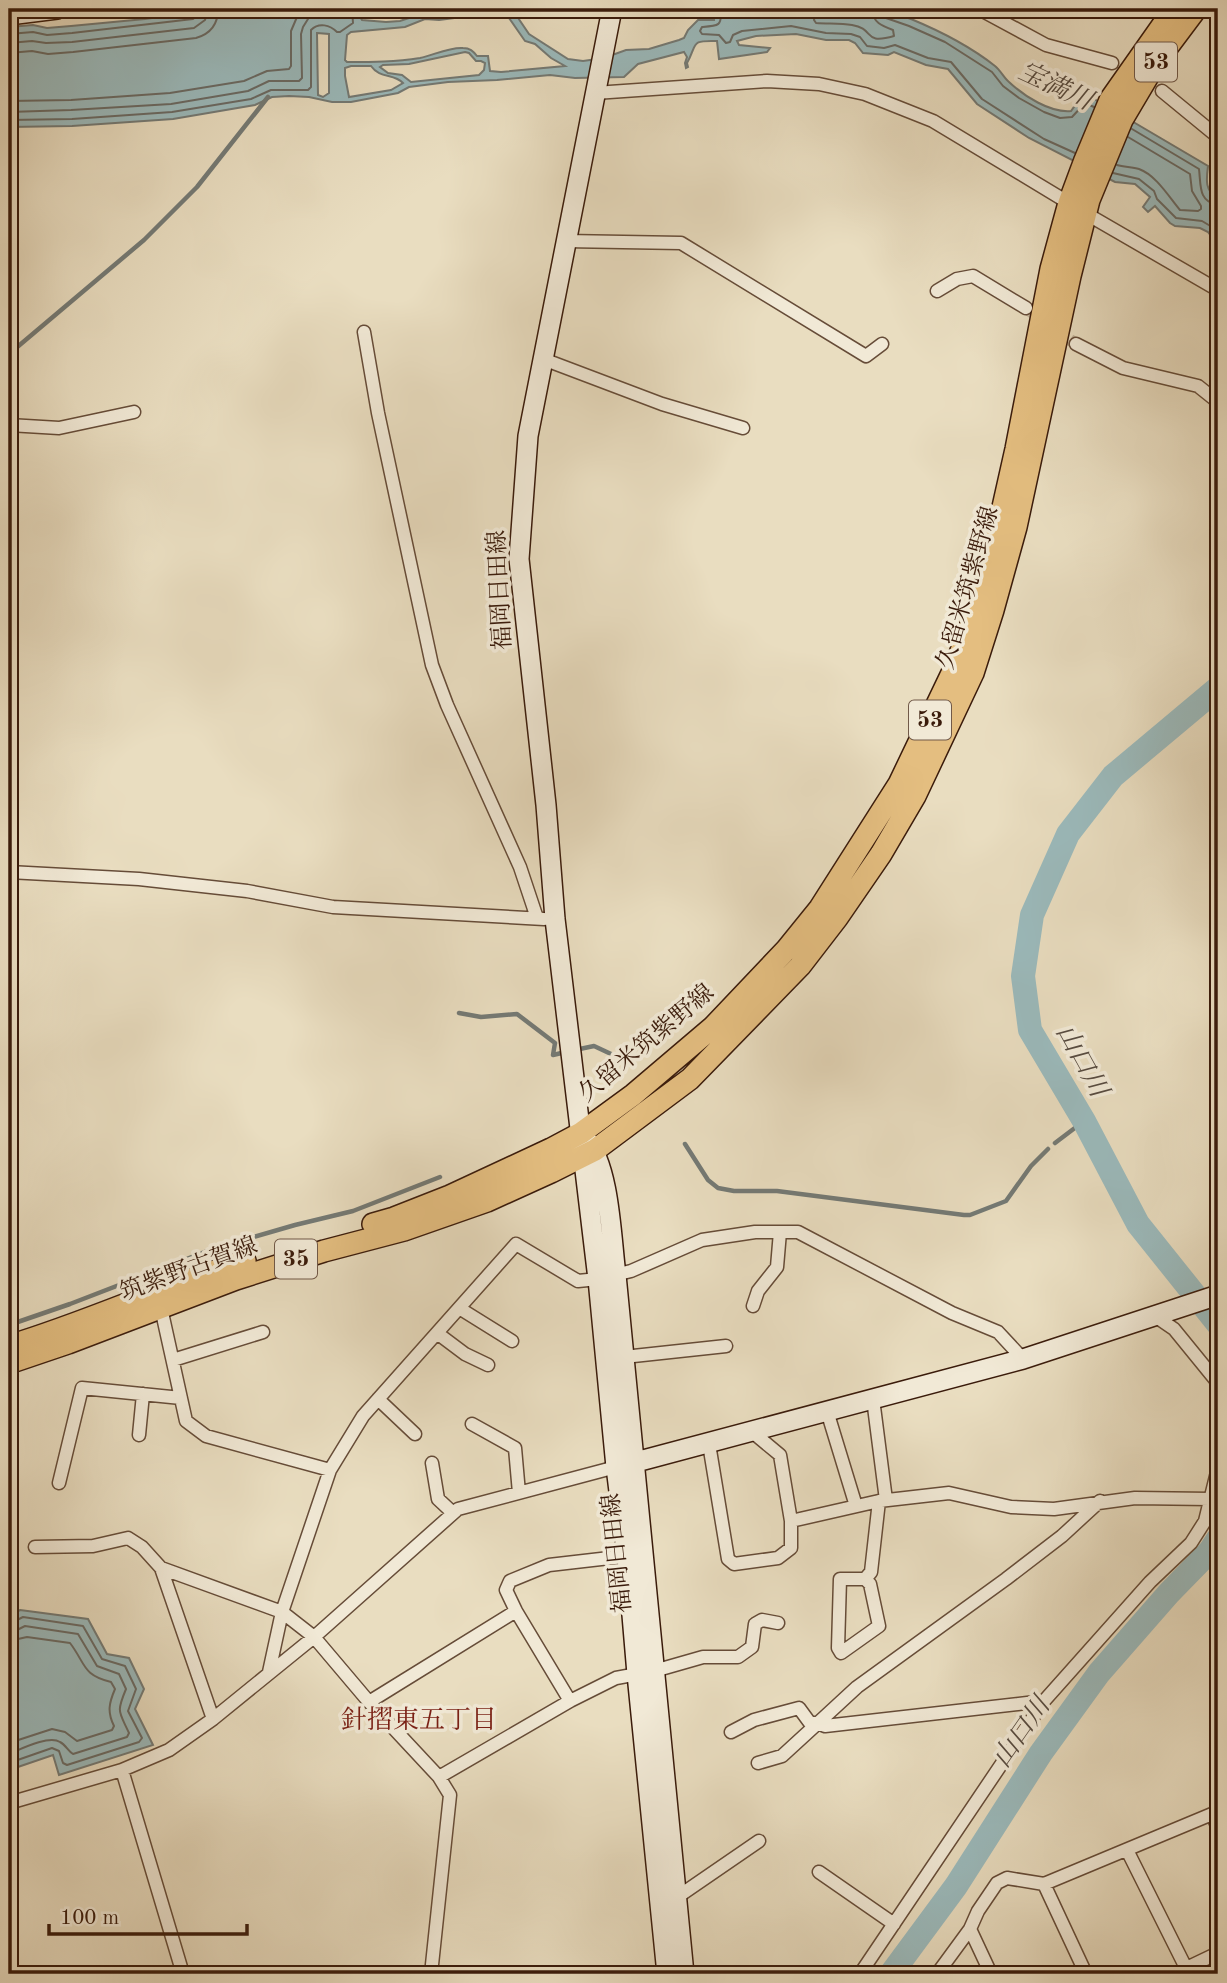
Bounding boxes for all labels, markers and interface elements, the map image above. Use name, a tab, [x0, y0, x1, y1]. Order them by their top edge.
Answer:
road number: 53	[1135, 43, 1177, 82]
water label: 宝満川	[1014, 57, 1099, 117]
street label: 久留米筑紫野線	[931, 503, 1004, 672]
street label: 福岡日田線	[483, 529, 516, 651]
road number: 53	[909, 700, 951, 740]
street label: 久留米筑紫野線	[573, 979, 719, 1107]
water label: 山口川	[1051, 1020, 1114, 1104]
street label: 筑紫野古賀線	[116, 1231, 261, 1306]
road number: 35	[275, 1240, 317, 1278]
street label: 福岡日田線	[597, 1492, 636, 1614]
water label: 山口川	[987, 1690, 1057, 1772]
district label: 針摺東五丁目	[341, 1706, 497, 1734]
scale bar	[49, 1892, 247, 1936]
text: 100 m	[60, 1908, 119, 1929]

